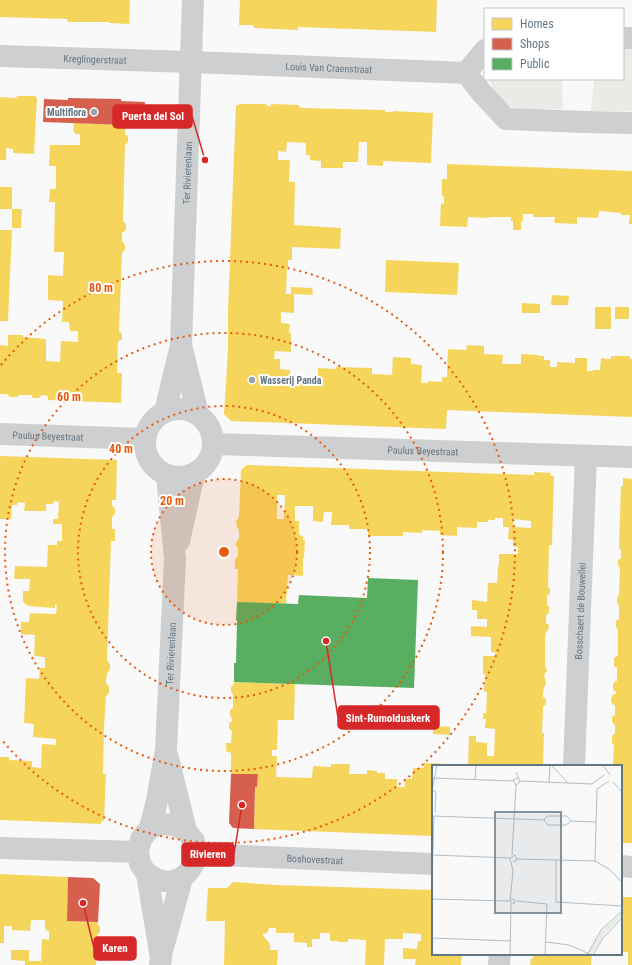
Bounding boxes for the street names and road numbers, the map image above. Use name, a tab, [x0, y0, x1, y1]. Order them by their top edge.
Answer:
street label: Kreglingerstraat	[63, 52, 127, 65]
street label: Louis Van Craenstraat	[285, 60, 372, 75]
street label: Ter Rivierenlaan	[180, 141, 194, 205]
street label: Paulus Beyestraat	[12, 429, 84, 442]
street label: Paulus Beyestraat	[387, 444, 459, 457]
street label: Bosschaert de Bouwellei	[573, 562, 587, 660]
street label: Ter Rivierenlaan	[164, 622, 177, 685]
street label: Boshovestraat	[286, 852, 343, 866]

